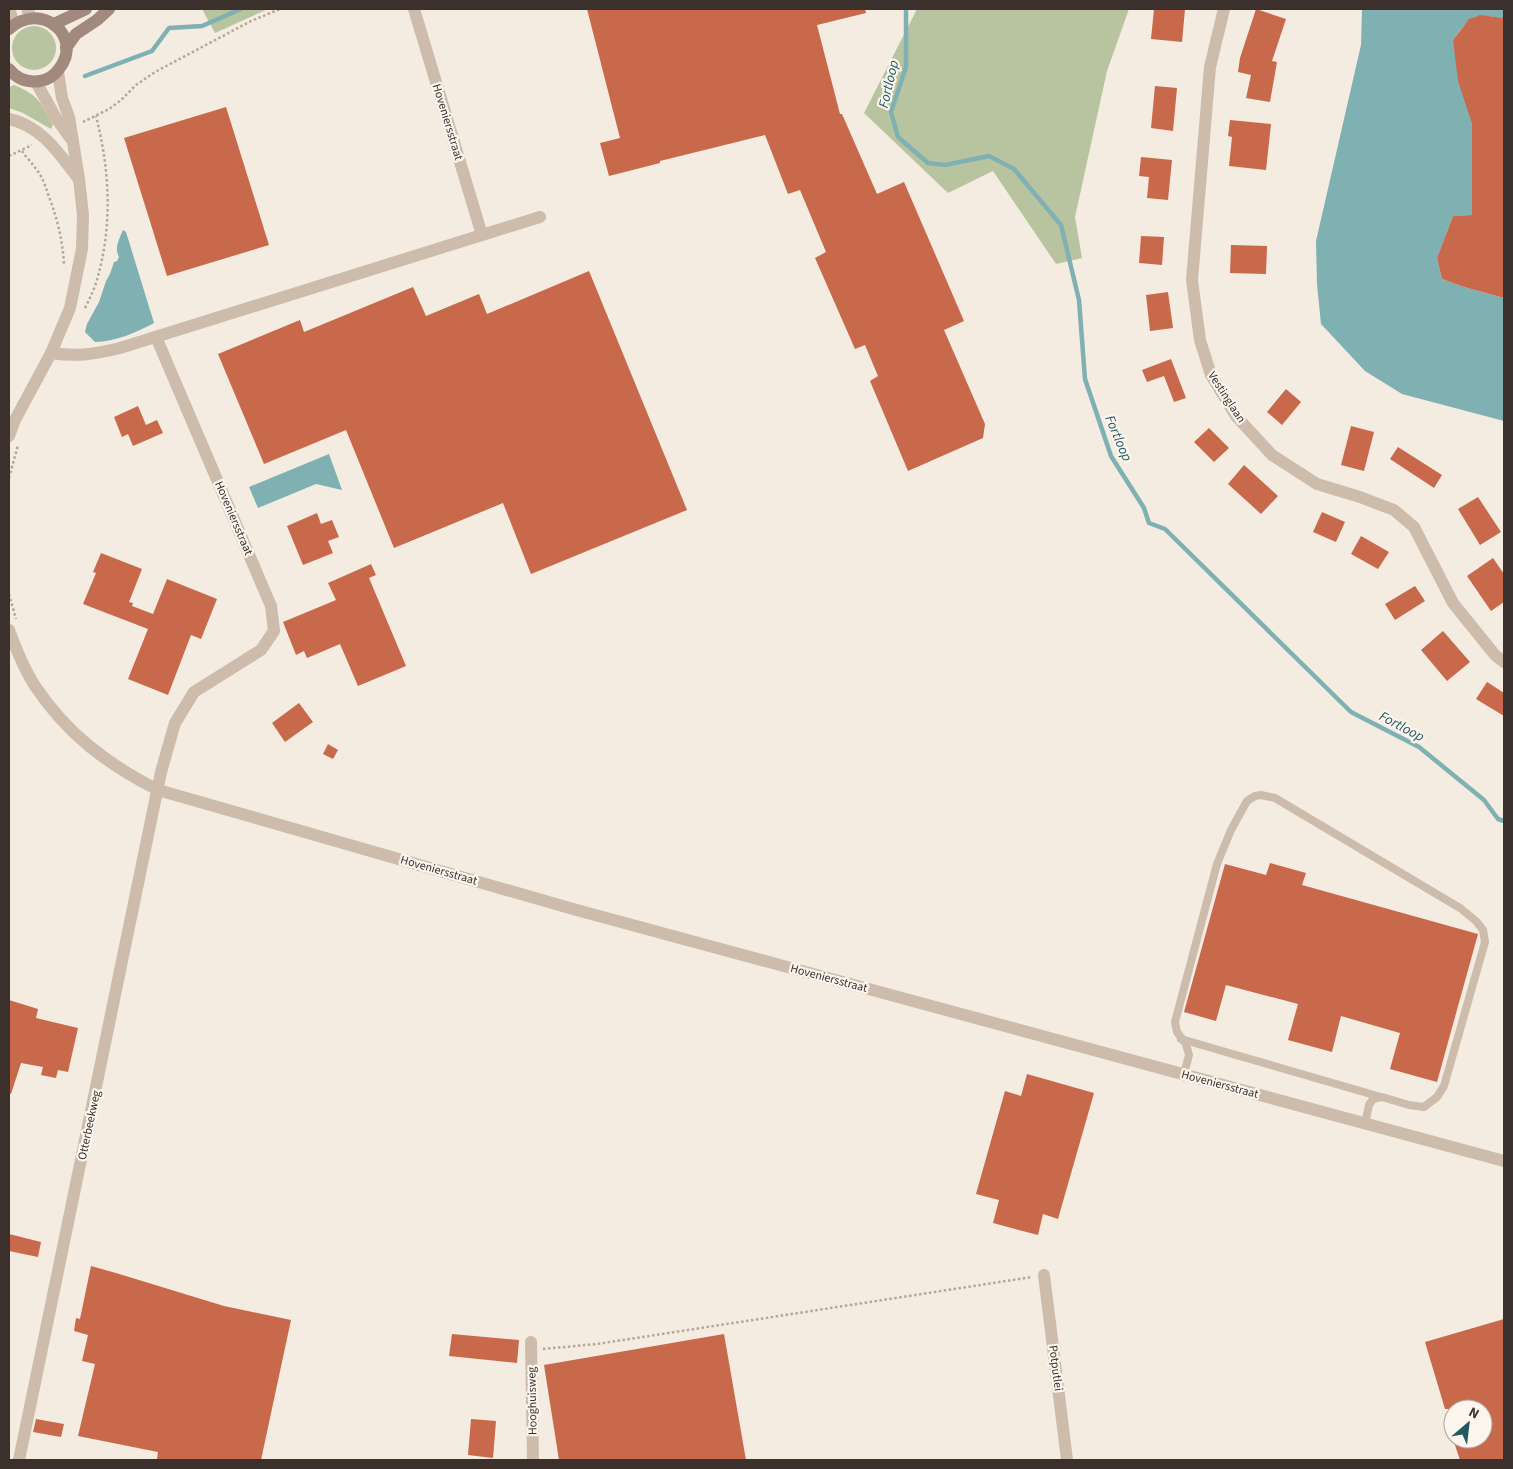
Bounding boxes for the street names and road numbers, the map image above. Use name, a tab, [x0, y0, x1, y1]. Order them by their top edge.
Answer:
street label: Hoveniersstraat	[428, 82, 467, 162]
street label: Vestinglaan	[1204, 368, 1250, 426]
street label: Hoveniersstraat	[210, 478, 257, 558]
street label: Hoveniersstraat	[398, 851, 479, 890]
street label: Hoveniersstraat	[788, 960, 869, 997]
street label: Hoveniersstraat	[1179, 1066, 1260, 1103]
street label: Otterbeekweg	[74, 1089, 105, 1161]
street label: Potputlei	[1044, 1344, 1067, 1392]
street label: Hooghuisweg	[523, 1367, 542, 1435]

